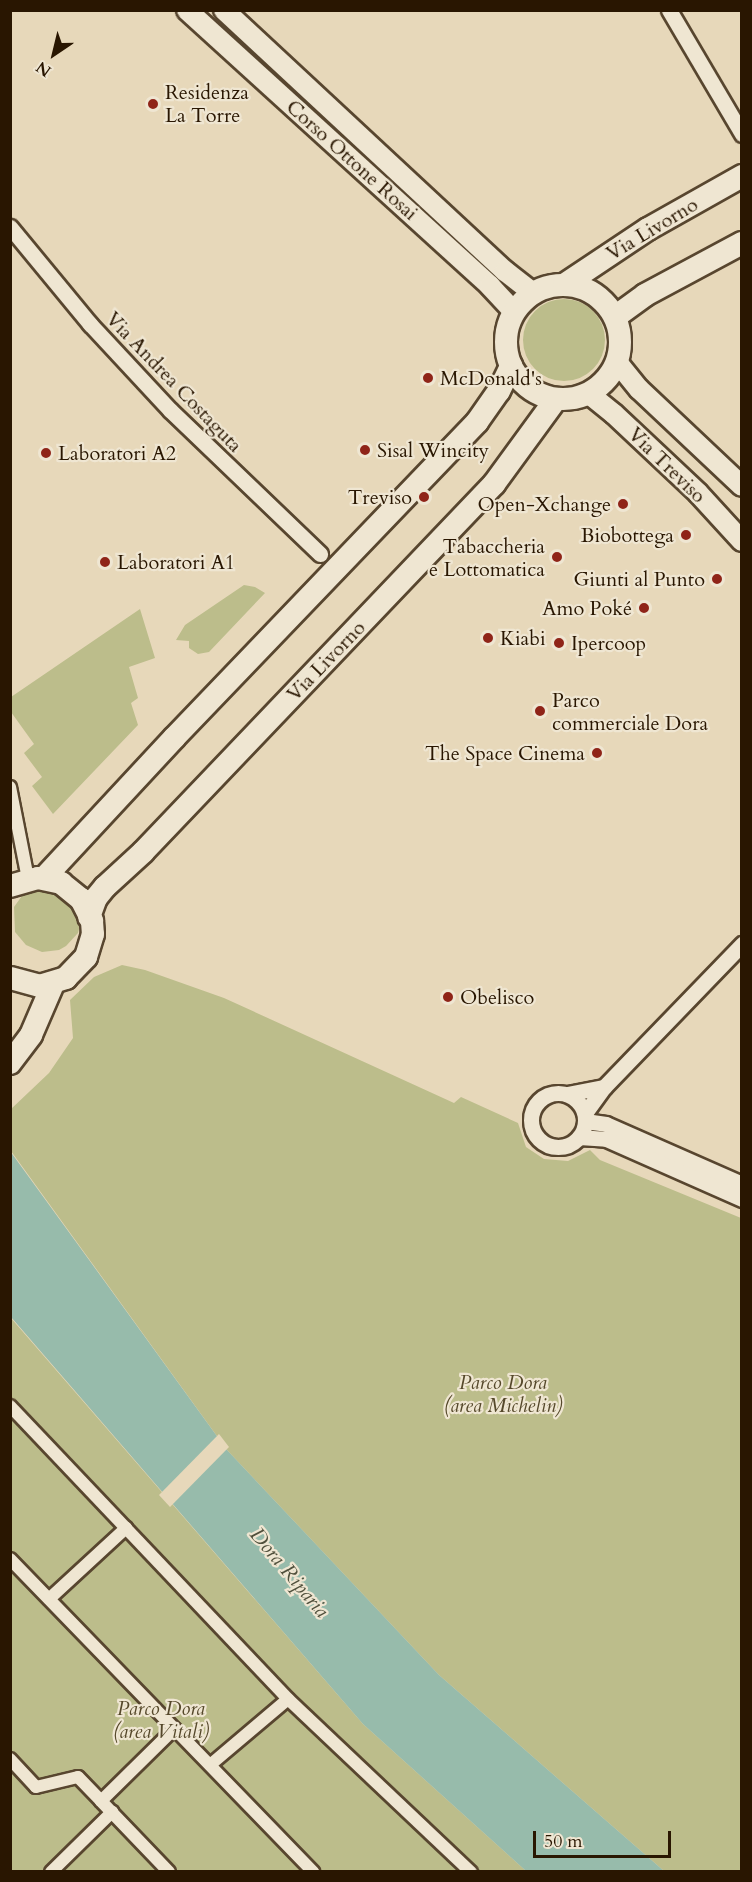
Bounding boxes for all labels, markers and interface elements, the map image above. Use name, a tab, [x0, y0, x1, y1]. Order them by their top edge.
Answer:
north arrow	[24, 24, 84, 84]
text: N	[32, 56, 56, 82]
place label: Residenza La Torre	[165, 80, 249, 127]
street label: Corso Ottone Rosai	[281, 95, 423, 225]
marker: Residenza La Torre	[146, 97, 160, 111]
street label: Via Livorno	[602, 192, 702, 266]
street label: Via Andrea Costaguta	[101, 307, 247, 457]
place label: McDonald's	[440, 366, 542, 390]
marker: McDonald's	[421, 371, 435, 385]
street label: Via Treviso	[623, 422, 711, 508]
place label: Sisal Wincity	[377, 438, 489, 462]
place label: Laboratori A2	[58, 441, 176, 465]
marker: Sisal Wincity	[358, 443, 372, 457]
marker: Laboratori A2	[39, 446, 53, 460]
place label: Treviso	[348, 485, 412, 509]
marker: Treviso	[417, 490, 431, 504]
place label: Open-Xchange	[478, 492, 611, 516]
marker: Open-Xchange	[616, 497, 630, 511]
place label: Biobottega	[581, 523, 674, 547]
marker: Biobottega	[679, 528, 693, 542]
place label: Tabaccheria e Lottomatica	[429, 534, 545, 581]
place label: Laboratori A1	[117, 550, 235, 574]
marker: Tabaccheria e Lottomatica	[550, 550, 564, 564]
marker: Laboratori A1	[98, 555, 112, 569]
place label: Giunti al Punto	[573, 567, 705, 591]
marker: Giunti al Punto	[710, 572, 724, 586]
place label: Amo Poké	[542, 596, 632, 620]
marker: Amo Poké	[637, 601, 651, 615]
street label: Via Livorno	[282, 616, 370, 706]
place label: Kiabi	[500, 626, 546, 650]
marker: Kiabi	[481, 631, 495, 645]
place label: Ipercoop	[571, 631, 646, 655]
marker: Ipercoop	[552, 636, 566, 650]
place label: Parco commerciale Dora	[552, 688, 708, 735]
marker: Parco commerciale Dora	[533, 704, 547, 718]
place label: The Space Cinema	[425, 741, 585, 765]
marker: The Space Cinema	[590, 746, 604, 760]
place label: Obelisco	[460, 985, 534, 1009]
marker: Obelisco	[441, 990, 455, 1004]
park label: Parco Dora (area Michelin)	[443, 1371, 563, 1418]
water label: Dora Riparia	[244, 1523, 334, 1623]
park label: Parco Dora (area Vitali)	[113, 1697, 209, 1744]
scale bar	[536, 1819, 674, 1857]
text: 50 m	[544, 1829, 583, 1854]

